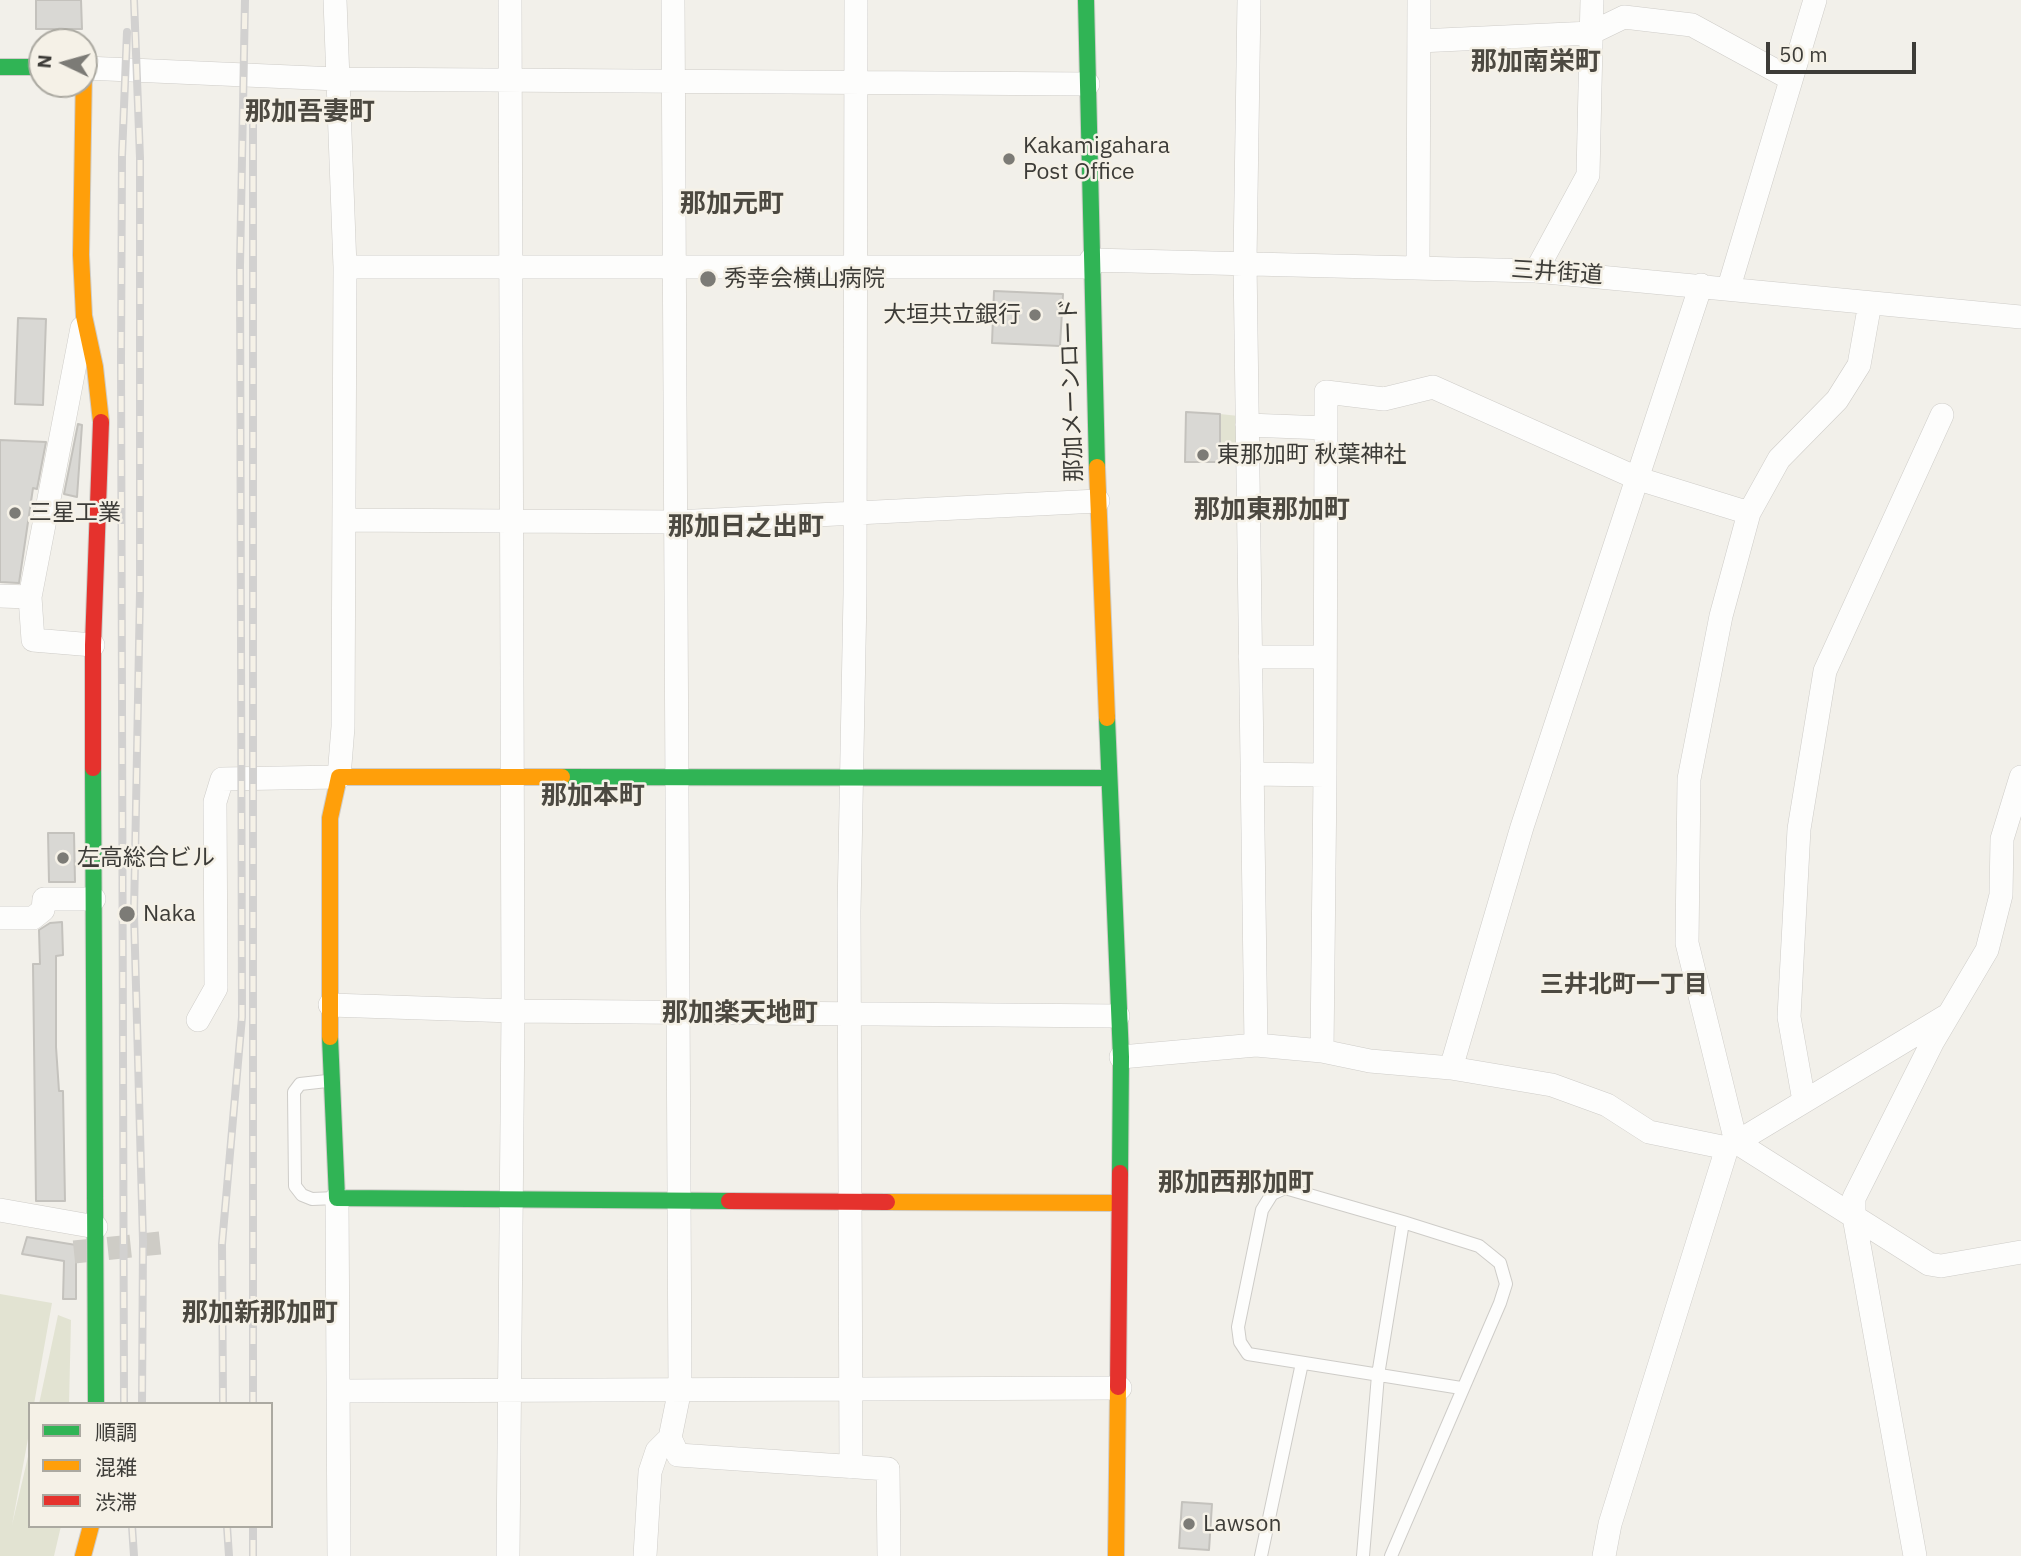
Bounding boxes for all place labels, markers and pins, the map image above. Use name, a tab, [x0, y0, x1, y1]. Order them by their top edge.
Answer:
place label: Kakamigahara Post Office	[1023, 132, 1170, 186]
marker: Kakamigahara Post Office	[1001, 151, 1017, 167]
place label: 秀幸会横山病院	[724, 265, 885, 293]
marker: 秀幸会横山病院	[698, 269, 718, 289]
place label: 大垣共立銀行	[883, 301, 1021, 329]
marker: 大垣共立銀行	[1027, 307, 1043, 323]
place label: 東那加町 秋葉神社	[1217, 441, 1406, 469]
marker: 東那加町 秋葉神社	[1195, 447, 1211, 463]
place label: 三星工業	[29, 499, 121, 527]
marker: 三星工業	[7, 505, 23, 521]
place label: 左高総合ビル	[77, 844, 215, 872]
marker: 左高総合ビル	[55, 850, 71, 866]
place label: Naka	[143, 900, 196, 928]
marker: Naka	[117, 904, 137, 924]
place label: Lawson	[1203, 1510, 1281, 1538]
marker: Lawson	[1181, 1516, 1197, 1532]

